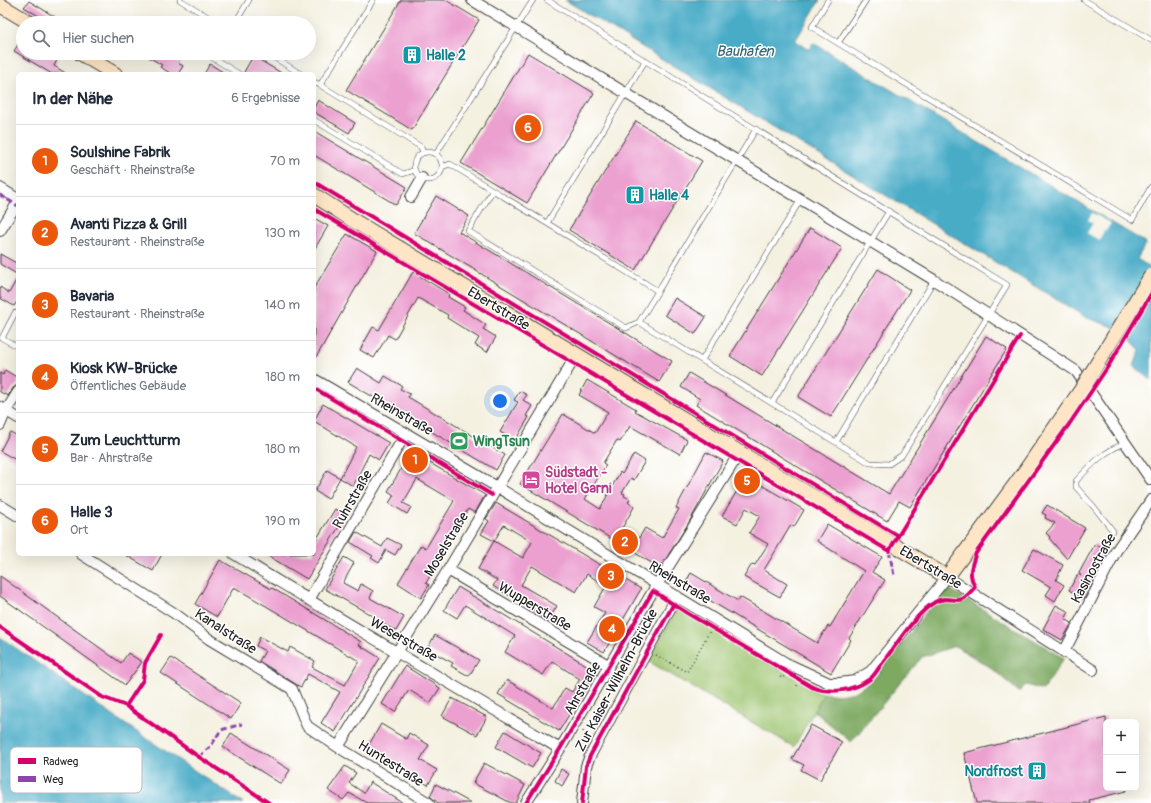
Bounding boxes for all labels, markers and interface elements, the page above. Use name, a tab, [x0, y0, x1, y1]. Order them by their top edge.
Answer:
search box	[16, 16, 316, 60]
icon: search	[30, 27, 52, 49]
text: Hier suchen	[62, 29, 134, 48]
water label: Bauhafen	[716, 42, 775, 61]
building icon: Halle 2	[401, 44, 423, 66]
place label: Halle 2	[426, 47, 466, 64]
text: In der Nähe	[32, 88, 113, 109]
text: 6 Ergebnisse	[231, 90, 300, 106]
pin: 6	[515, 113, 541, 143]
text: Soulshine Fabrik	[70, 143, 170, 162]
text: 1	[42, 153, 48, 169]
text: 70 m	[270, 153, 300, 169]
text: Geschäft · Rheinstraße	[70, 162, 195, 178]
building icon: Halle 4	[624, 184, 646, 206]
place label: Halle 4	[649, 187, 690, 204]
text: Avanti Pizza & Grill	[70, 215, 187, 234]
text: 2	[41, 225, 49, 241]
text: 130 m	[264, 225, 300, 241]
text: Restaurant · Rheinstraße	[70, 234, 204, 250]
street label: Ebertstraße	[465, 283, 533, 334]
text: Bavaria	[70, 287, 114, 306]
text: 3	[41, 297, 49, 313]
text: 140 m	[264, 297, 300, 313]
text: Restaurant · Rheinstraße	[70, 306, 204, 322]
text: Kiosk KW-Brücke	[70, 359, 177, 378]
text: 4	[41, 369, 49, 385]
text: 180 m	[265, 369, 300, 385]
text: Öffentliches Gebäude	[70, 378, 186, 394]
street label: Rheinstraße	[367, 390, 436, 439]
your location	[490, 391, 510, 411]
sports icon: WingTsun	[448, 430, 470, 452]
text: Zum Leuchtturm	[70, 431, 180, 450]
place label: WingTsun	[473, 433, 530, 450]
text: 5	[41, 441, 49, 457]
text: 180 m	[265, 441, 300, 457]
pin: 1	[402, 445, 428, 475]
text: Bar · Ahrstraße	[70, 450, 152, 466]
place label: Südstadt - Hotel Garni	[545, 464, 612, 497]
pin: 5	[734, 466, 760, 496]
street label: Ruhrstraße	[329, 467, 376, 531]
hotel icon: Südstadt - Hotel Garni	[520, 469, 542, 491]
text: Halle 3	[70, 503, 113, 522]
street label: Moselstraße	[421, 509, 472, 580]
text: 6	[41, 513, 49, 529]
text: 190 m	[265, 513, 300, 529]
text: Ort	[70, 522, 88, 538]
pin: 2	[612, 527, 638, 557]
street label: Kasinostraße	[1067, 530, 1120, 606]
street label: Ebertstraße	[897, 542, 965, 593]
street label: Rheinstraße	[646, 557, 714, 608]
pin: 3	[598, 561, 624, 591]
street label: Wupperstraße	[495, 578, 574, 635]
street label: Kanalstraße	[192, 605, 260, 658]
street label: Zur Kaiser-Wilhelm-Brücke	[572, 606, 661, 755]
street label: Weserstraße	[367, 613, 441, 666]
pin: 4	[599, 614, 625, 644]
street label: Ahrstraße	[560, 659, 604, 718]
map controls	[1103, 719, 1139, 791]
button: +	[1103, 719, 1139, 755]
street label: Huntestraße	[355, 737, 427, 790]
legend	[10, 747, 142, 793]
text: Radweg	[43, 755, 79, 768]
button: −	[1103, 755, 1139, 791]
building icon: Nordfrost	[1026, 760, 1048, 782]
place label: Nordfrost	[965, 763, 1023, 780]
text: Weg	[43, 773, 64, 786]

